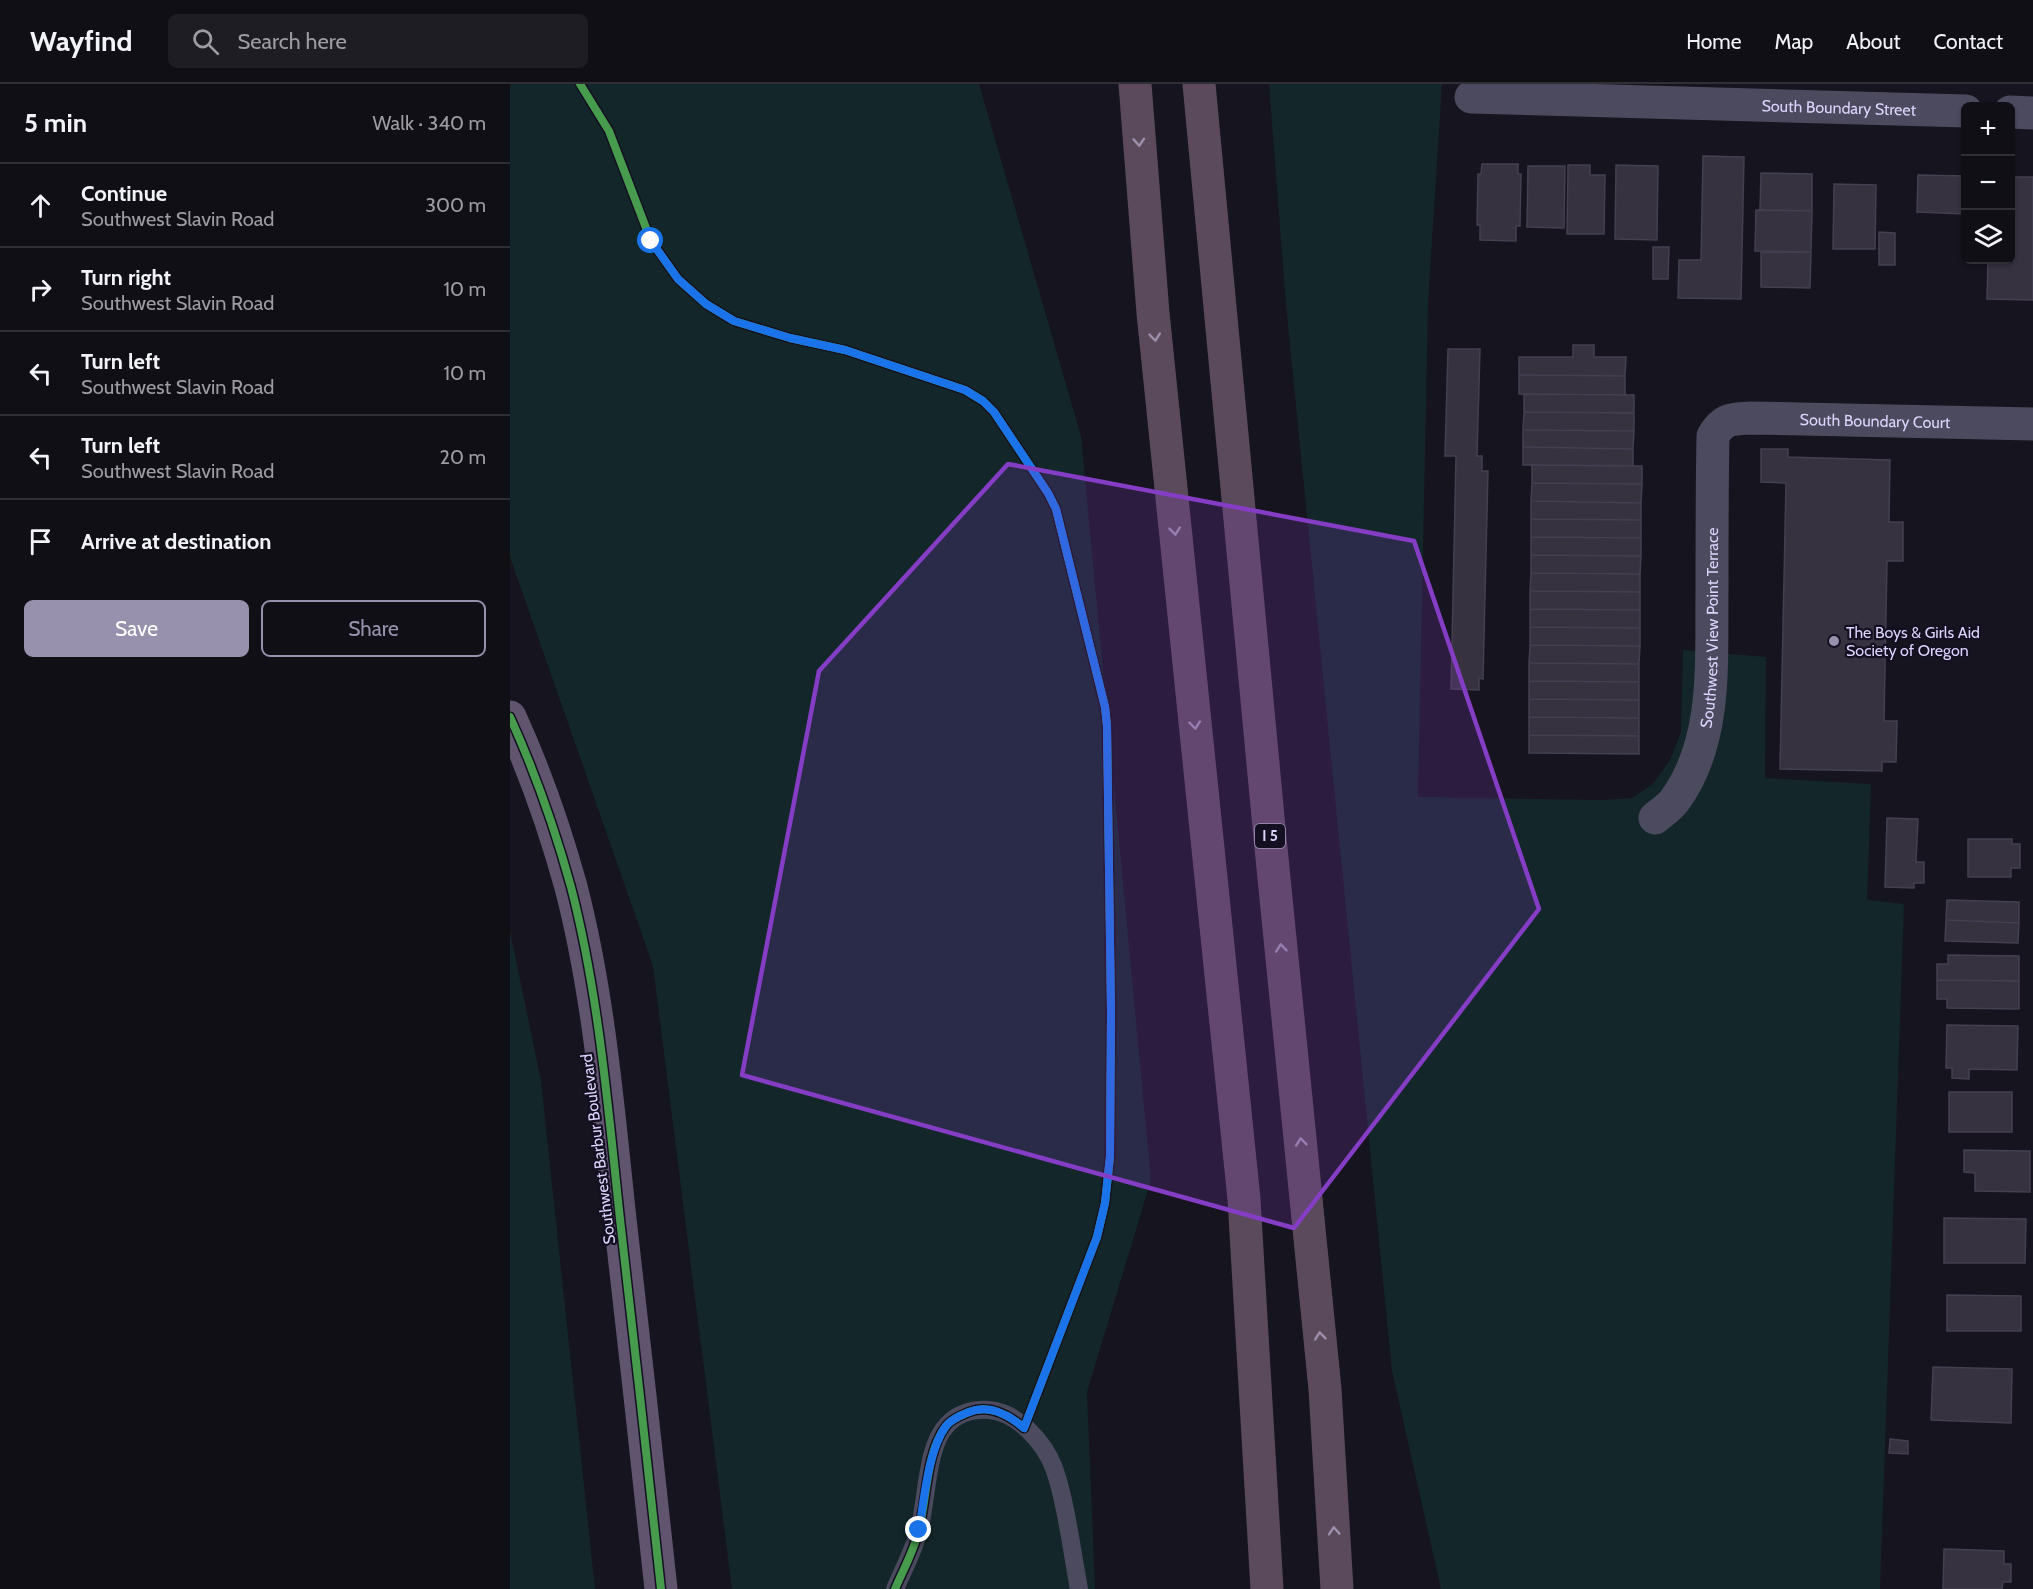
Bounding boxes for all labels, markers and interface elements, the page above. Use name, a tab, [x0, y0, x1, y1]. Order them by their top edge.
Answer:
search box	[168, 14, 588, 68]
text: Wayfind	[30, 24, 132, 58]
icon: search	[189, 25, 222, 58]
text: Search here	[237, 28, 347, 55]
text: Home	[1686, 29, 1742, 54]
text: Map	[1775, 29, 1813, 54]
text: About	[1846, 29, 1900, 54]
text: Contact	[1933, 29, 2003, 54]
street label: South Boundary Street	[1761, 96, 1917, 119]
map controls	[1961, 102, 2015, 264]
button: +	[1961, 102, 2015, 156]
text: 5 min	[24, 107, 87, 139]
text: Walk · 340 m	[372, 111, 486, 135]
one-way arrow	[1133, 138, 1146, 147]
button: −	[1961, 156, 2015, 210]
text: Continue	[81, 180, 167, 207]
icon: ahead	[24, 189, 57, 222]
text: 300 m	[425, 193, 486, 217]
text: Southwest Slavin Road	[81, 207, 274, 231]
button: layers	[1961, 210, 2015, 264]
route start	[637, 227, 663, 253]
text: Turn right	[81, 264, 171, 291]
icon: right	[24, 273, 57, 306]
text: 10 m	[443, 277, 486, 301]
text: Southwest Slavin Road	[81, 291, 274, 315]
one-way arrow	[1148, 332, 1161, 341]
text: Turn left	[81, 348, 160, 375]
icon: left	[24, 357, 57, 390]
text: 10 m	[443, 361, 486, 385]
text: Southwest Slavin Road	[81, 375, 274, 399]
street label: South Boundary Court	[1799, 410, 1951, 432]
text: Turn left	[81, 432, 160, 459]
icon: left	[24, 441, 57, 474]
text: 20 m	[440, 445, 486, 469]
text: Southwest Slavin Road	[81, 459, 274, 483]
icon: arrive	[24, 525, 57, 558]
one-way arrow	[1168, 526, 1181, 535]
text: Arrive at destination	[81, 528, 271, 555]
street label: Southwest View Point Terrace	[1696, 528, 1722, 730]
button: Save	[24, 600, 249, 657]
button: Share	[261, 600, 486, 657]
place label: The Boys & Girls Aid Society of Oregon	[1846, 623, 1980, 660]
marker: The Boys & Girls Aid Society of Oregon	[1827, 634, 1841, 648]
one-way arrow	[1188, 720, 1200, 729]
road number: I 5	[1255, 824, 1285, 848]
one-way arrow	[1275, 944, 1288, 953]
street label: Southwest Barbur Boulevard	[577, 1053, 619, 1245]
one-way arrow	[1295, 1138, 1307, 1147]
one-way arrow	[1314, 1332, 1327, 1341]
route end	[905, 1516, 931, 1542]
one-way arrow	[1328, 1526, 1341, 1535]

